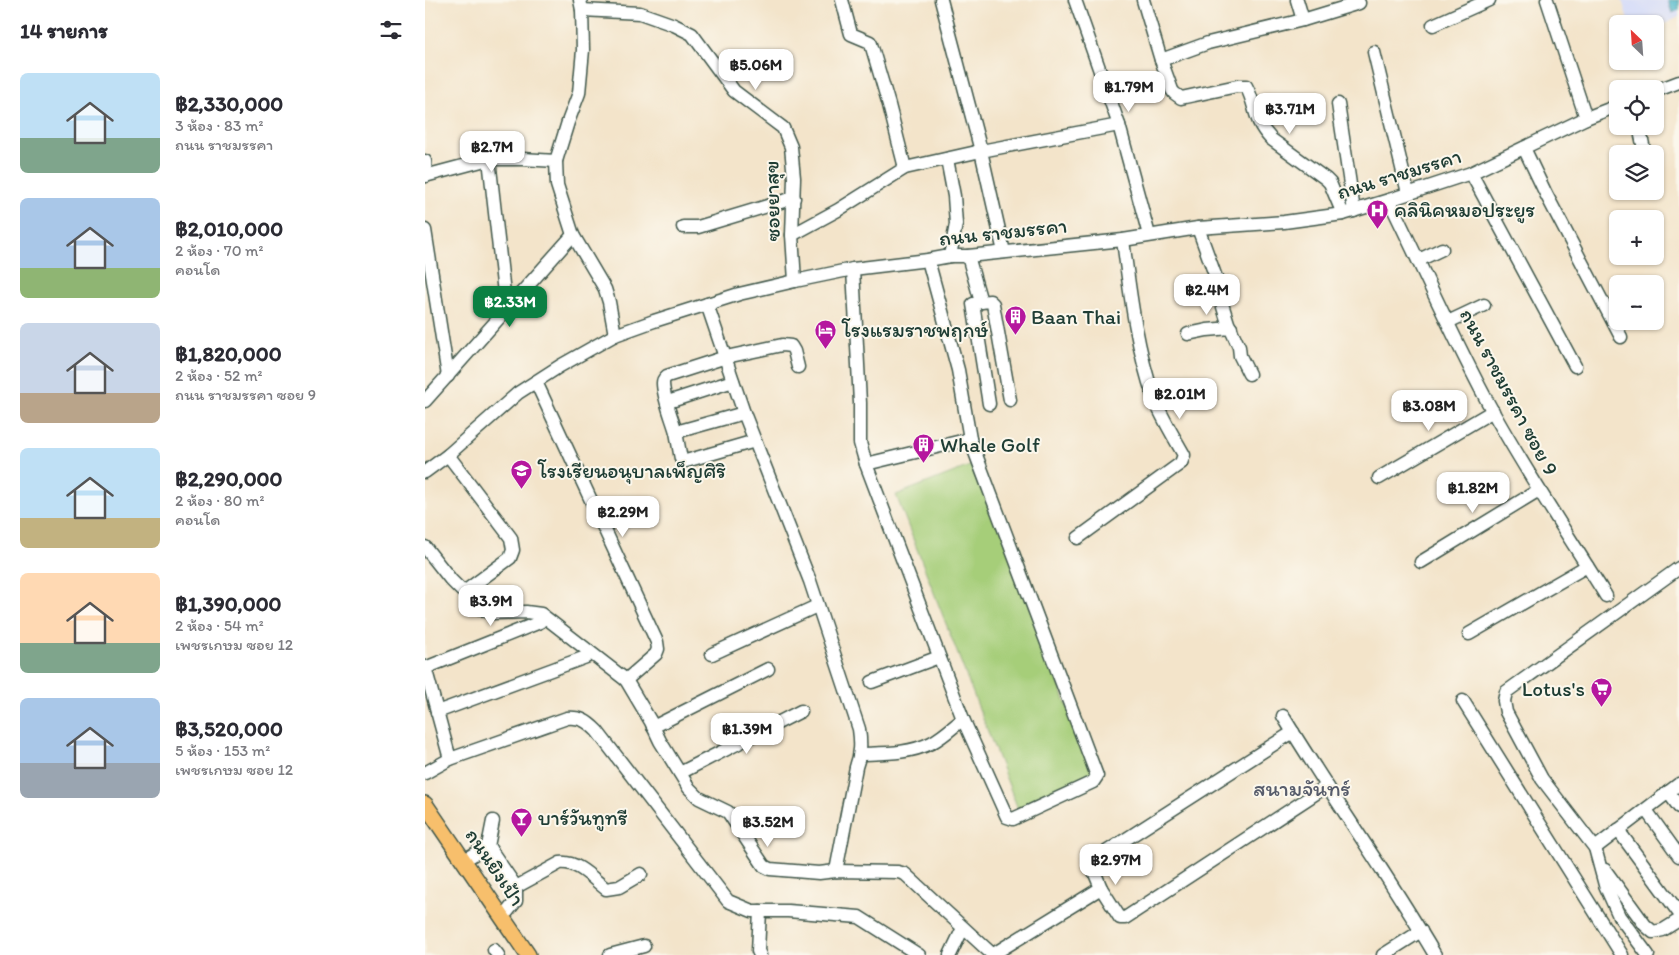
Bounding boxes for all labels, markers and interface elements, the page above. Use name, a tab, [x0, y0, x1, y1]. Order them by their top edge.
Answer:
north arrow	[1609, 15, 1664, 70]
map controls	[1609, 15, 1664, 330]
icon: filters	[377, 16, 405, 44]
text: 14 รายการ	[20, 18, 108, 43]
pin: ฿5.06M	[715, 48, 797, 91]
text: ฿5.06M	[730, 55, 782, 74]
pin: ฿1.79M	[1088, 70, 1170, 113]
text: ฿1.79M	[1104, 77, 1154, 96]
button: locate	[1609, 80, 1664, 135]
text: ฿2,330,000	[175, 91, 283, 116]
pin: ฿3.71M	[1249, 92, 1331, 135]
icon: home	[60, 93, 120, 153]
text: ฿3.71M	[1265, 99, 1315, 118]
text: 3 ห้อง · 83 m²	[175, 116, 264, 135]
pin: ฿2.7M	[457, 130, 527, 173]
text: ถนน ราชมรรคา	[175, 135, 273, 154]
text: ฿2.7M	[471, 137, 513, 156]
street label: ถนน ราชมรรคา	[1334, 143, 1464, 204]
button: layers	[1609, 145, 1664, 200]
street label: ซอยยาสุข	[758, 160, 786, 242]
place label: คลินิคหมอประยูร	[1394, 197, 1535, 224]
hospital icon: คลินิคหมอประยูร	[1366, 198, 1390, 229]
button: +	[1609, 210, 1664, 265]
street label: ถนน ราชมรรคา	[938, 212, 1068, 251]
text: ฿2,010,000	[175, 216, 283, 241]
icon: home	[60, 218, 120, 278]
text: 2 ห้อง · 70 m²	[175, 241, 264, 260]
text: คอนโด	[175, 260, 221, 279]
pin: ฿2.4M	[1172, 274, 1242, 316]
button: −	[1609, 275, 1664, 330]
text: ฿2.4M	[1185, 280, 1229, 299]
pin: ฿2.33M	[469, 286, 551, 328]
text: ฿2.33M	[484, 292, 536, 311]
place label: Baan Thai	[1031, 304, 1121, 329]
street label: ถนน ราชมรรคา ซอย 9	[1455, 304, 1564, 479]
building icon: Baan Thai	[1003, 305, 1027, 336]
place label: โรงแรมราชพฤกษ์	[841, 317, 989, 342]
hotel icon: โรงแรมราชพฤกษ์	[814, 318, 838, 349]
text: ฿1,820,000	[175, 341, 282, 366]
icon: home	[60, 343, 120, 403]
text: 2 ห้อง · 52 m²	[175, 366, 263, 385]
pin: ฿2.01M	[1139, 378, 1221, 420]
text: ฿2.01M	[1154, 384, 1206, 403]
text: ถนน ราชมรรคา ซอย 9	[175, 385, 316, 404]
pin: ฿3.08M	[1388, 390, 1470, 432]
text: ฿3.08M	[1402, 396, 1456, 415]
place label: Whale Golf	[940, 432, 1040, 457]
building icon: Whale Golf	[912, 433, 936, 464]
place label: โรงเรียนอนุบาลเพ็ญศิริ	[537, 458, 726, 484]
school or university icon: โรงเรียนอนุบาลเพ็ญศิริ	[510, 459, 534, 490]
text: ฿2,290,000	[175, 466, 282, 491]
icon: home	[60, 468, 120, 528]
pin: ฿1.82M	[1432, 472, 1514, 514]
text: ฿1.82M	[1448, 478, 1498, 497]
text: 2 ห้อง · 80 m²	[175, 491, 264, 510]
pin: ฿2.29M	[582, 496, 664, 538]
text: ฿2.29M	[597, 502, 649, 521]
text: คอนโด	[175, 510, 221, 529]
pin: ฿3.9M	[456, 584, 526, 627]
text: ฿1,390,000	[175, 591, 282, 616]
text: ฿3.9M	[469, 591, 513, 610]
icon: home	[60, 593, 120, 653]
text: 2 ห้อง · 54 m²	[175, 616, 264, 635]
text: เพชรเกษม ซอย 12	[175, 635, 293, 654]
place label: Lotus's	[1522, 676, 1585, 701]
supermarket icon: Lotus's	[1589, 677, 1613, 708]
pin: ฿1.39M	[706, 712, 788, 755]
text: ฿3,520,000	[175, 716, 283, 741]
icon: home	[60, 718, 120, 778]
text: ฿1.39M	[722, 719, 772, 738]
text: 5 ห้อง · 153 m²	[175, 741, 270, 760]
text: เพชรเกษม ซอย 12	[175, 760, 293, 779]
district label: สนามจันทร์	[1253, 775, 1351, 802]
place label: บาร์วันทูทรี	[538, 805, 628, 832]
bar icon: บาร์วันทูทรี	[510, 806, 534, 837]
pin: ฿3.52M	[727, 806, 809, 848]
text: ฿3.52M	[742, 812, 794, 831]
street label: ถนนยิงเป้า	[460, 823, 530, 910]
pin: ฿2.97M	[1075, 844, 1157, 886]
text: ฿2.97M	[1091, 850, 1141, 869]

